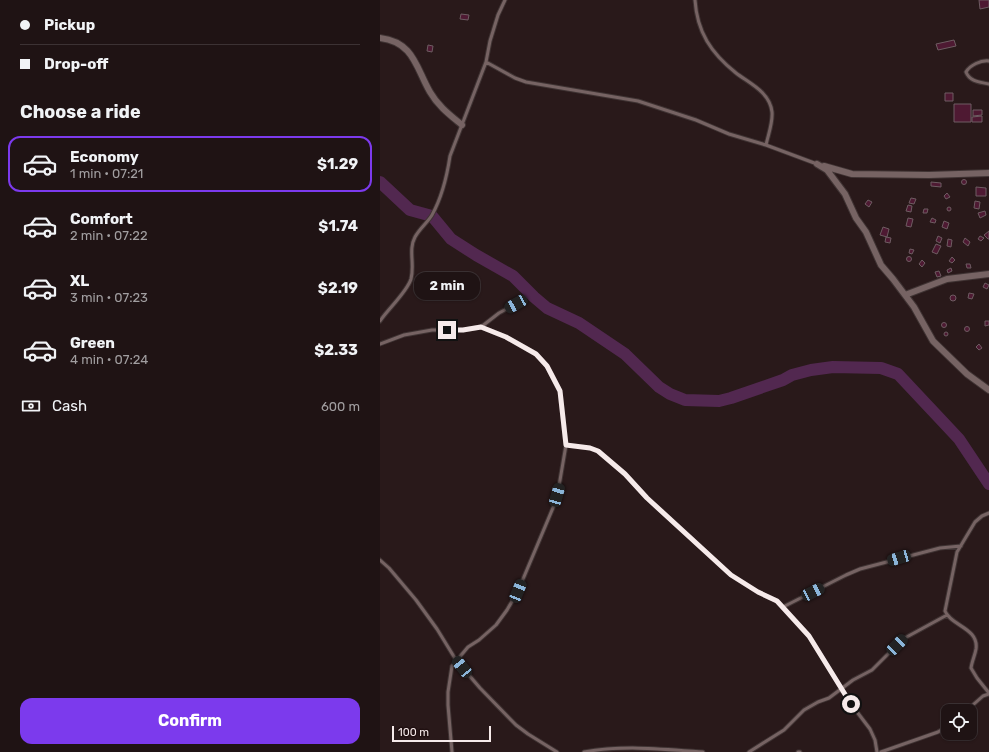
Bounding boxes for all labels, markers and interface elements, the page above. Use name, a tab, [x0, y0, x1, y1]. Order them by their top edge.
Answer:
text: Pickup	[44, 16, 95, 34]
text: Drop-off	[44, 55, 108, 73]
text: Choose a ride	[20, 101, 141, 123]
icon: car	[22, 146, 58, 182]
text: Economy	[70, 148, 139, 166]
text: $1.29	[317, 155, 358, 173]
text: 1 min · 07:21	[70, 166, 143, 181]
icon: car	[22, 208, 58, 244]
text: Comfort	[70, 210, 133, 228]
text: $1.74	[318, 217, 358, 235]
text: 2 min · 07:22	[70, 228, 148, 243]
icon: car	[22, 270, 58, 306]
text: XL	[70, 272, 89, 290]
callout: 2 min	[414, 272, 480, 300]
text: 2 min	[429, 278, 465, 293]
text: $2.19	[318, 279, 358, 297]
text: 3 min · 07:23	[70, 290, 148, 305]
car	[503, 293, 529, 315]
route end	[438, 321, 456, 339]
icon: car	[22, 332, 58, 368]
text: Green	[70, 334, 115, 352]
text: $2.33	[314, 341, 358, 359]
text: 4 min · 07:24	[70, 352, 148, 367]
icon: cash	[20, 395, 42, 417]
text: Cash	[52, 397, 87, 415]
text: 600 m	[321, 399, 360, 414]
car	[548, 482, 566, 508]
car	[886, 549, 912, 567]
car	[508, 578, 528, 604]
car	[800, 581, 826, 603]
car	[884, 632, 910, 658]
car	[450, 654, 474, 680]
route start	[842, 695, 860, 713]
button: Confirm	[20, 698, 360, 744]
map controls	[941, 704, 977, 740]
button: locate	[941, 704, 977, 740]
scale bar	[392, 724, 491, 743]
text: 100 m	[398, 726, 429, 739]

